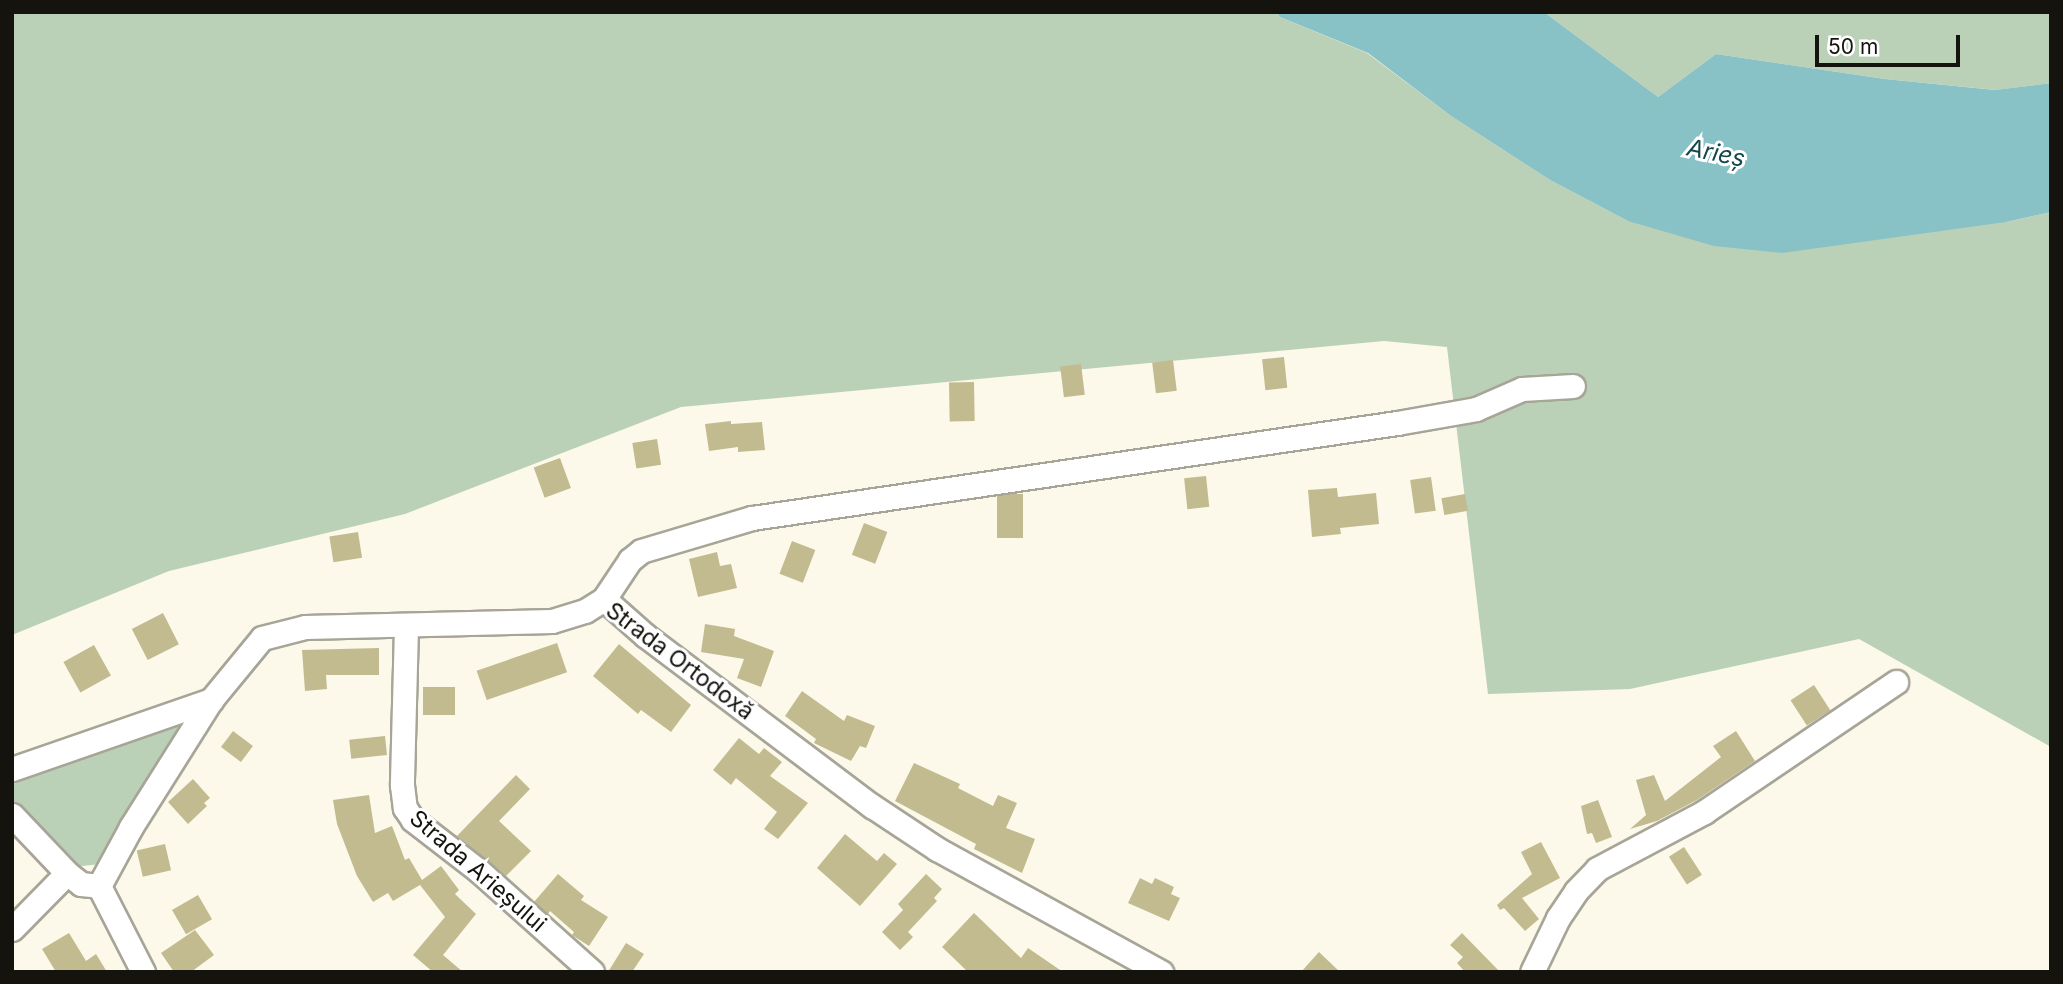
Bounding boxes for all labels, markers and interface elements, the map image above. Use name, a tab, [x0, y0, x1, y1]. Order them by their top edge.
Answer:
scale bar	[1818, 21, 1963, 65]
text: 50 m	[1828, 34, 1878, 59]
water label: Arieș	[1685, 133, 1747, 173]
street label: Strada Ortodoxă	[601, 596, 759, 726]
street label: Strada Arieșului	[404, 804, 552, 938]

